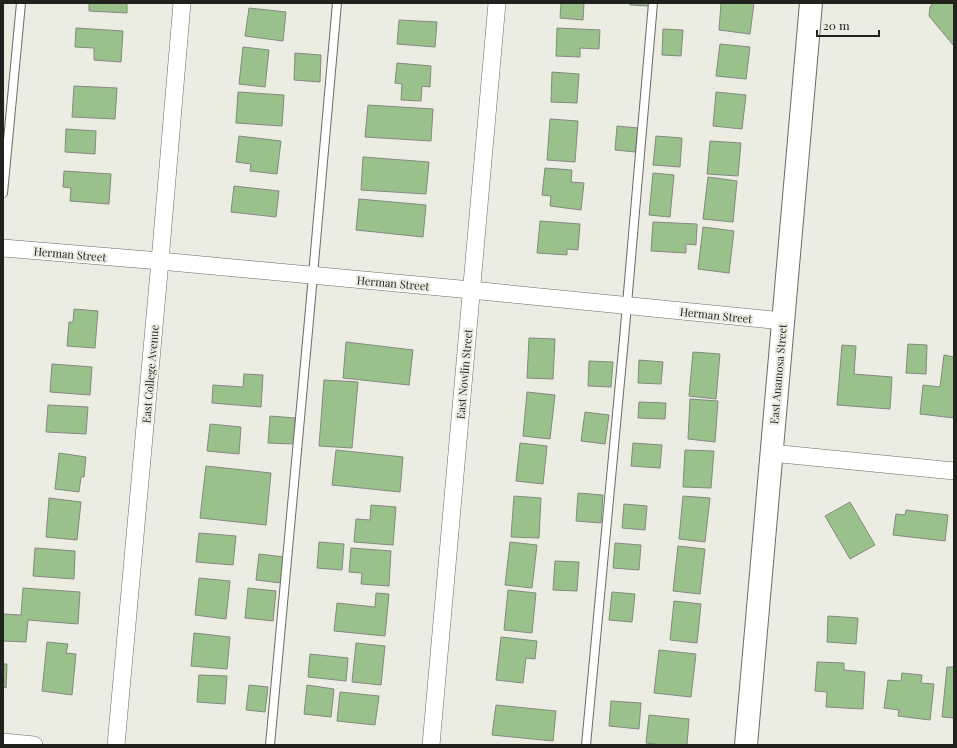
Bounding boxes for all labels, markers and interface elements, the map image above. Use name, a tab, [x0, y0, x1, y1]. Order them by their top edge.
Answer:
scale bar	[817, 12, 879, 38]
text: 20 m	[823, 17, 850, 33]
street label: Herman Street	[33, 243, 107, 265]
street label: Herman Street	[356, 272, 430, 294]
street label: Herman Street	[679, 304, 753, 326]
street label: East Anamosa Street	[766, 323, 790, 425]
street label: East College Avenue	[138, 324, 162, 424]
street label: East Nowlin Street	[453, 328, 475, 420]

